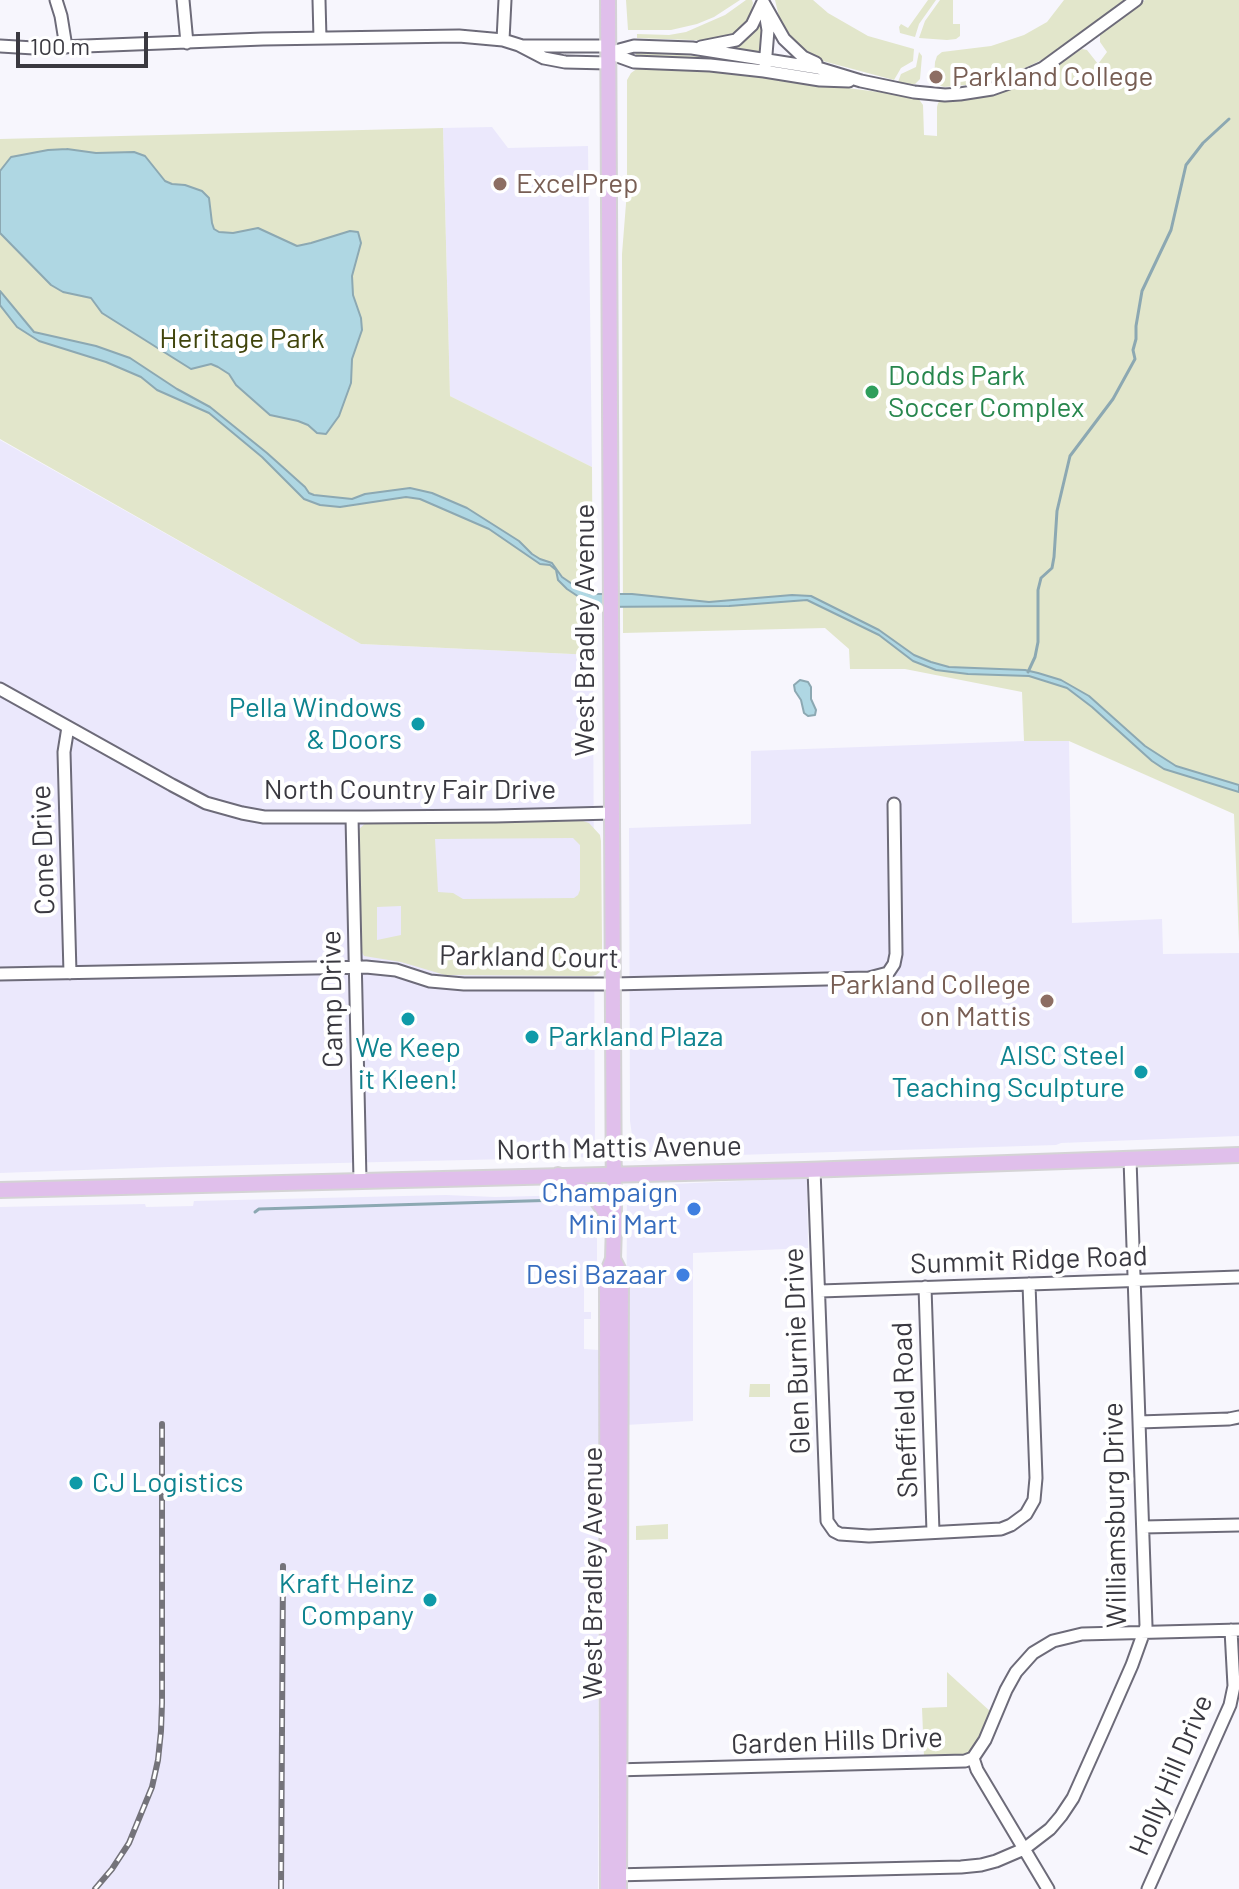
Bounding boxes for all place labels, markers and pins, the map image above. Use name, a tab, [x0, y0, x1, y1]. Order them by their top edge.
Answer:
place label: Parkland College	[952, 60, 1153, 94]
marker: Parkland College	[927, 68, 945, 86]
place label: ExcelPrep	[516, 167, 639, 201]
marker: ExcelPrep	[491, 175, 509, 193]
place label: Dodds Park Soccer Complex	[888, 359, 1084, 425]
marker: Dodds Park Soccer Complex	[863, 383, 881, 401]
place label: Pella Windows & Doors	[229, 691, 402, 757]
marker: Pella Windows & Doors	[409, 715, 427, 733]
place label: Parkland College on Mattis	[830, 968, 1031, 1034]
marker: Parkland College on Mattis	[1038, 992, 1056, 1010]
marker: We Keep it Kleen!	[399, 1010, 417, 1028]
place label: Parkland Plaza	[548, 1020, 724, 1054]
marker: Parkland Plaza	[523, 1028, 541, 1046]
place label: We Keep it Kleen!	[355, 1031, 461, 1097]
place label: AISC Steel Teaching Sculpture	[891, 1039, 1125, 1105]
marker: AISC Steel Teaching Sculpture	[1132, 1063, 1150, 1081]
place label: Champaign Mini Mart	[541, 1176, 678, 1242]
marker: Champaign Mini Mart	[685, 1200, 703, 1218]
place label: Desi Bazaar	[526, 1258, 667, 1292]
marker: Desi Bazaar	[674, 1266, 692, 1284]
place label: CJ Logistics	[92, 1466, 243, 1500]
marker: CJ Logistics	[67, 1474, 85, 1492]
place label: Kraft Heinz Company	[279, 1567, 414, 1633]
marker: Kraft Heinz Company	[421, 1591, 439, 1609]

